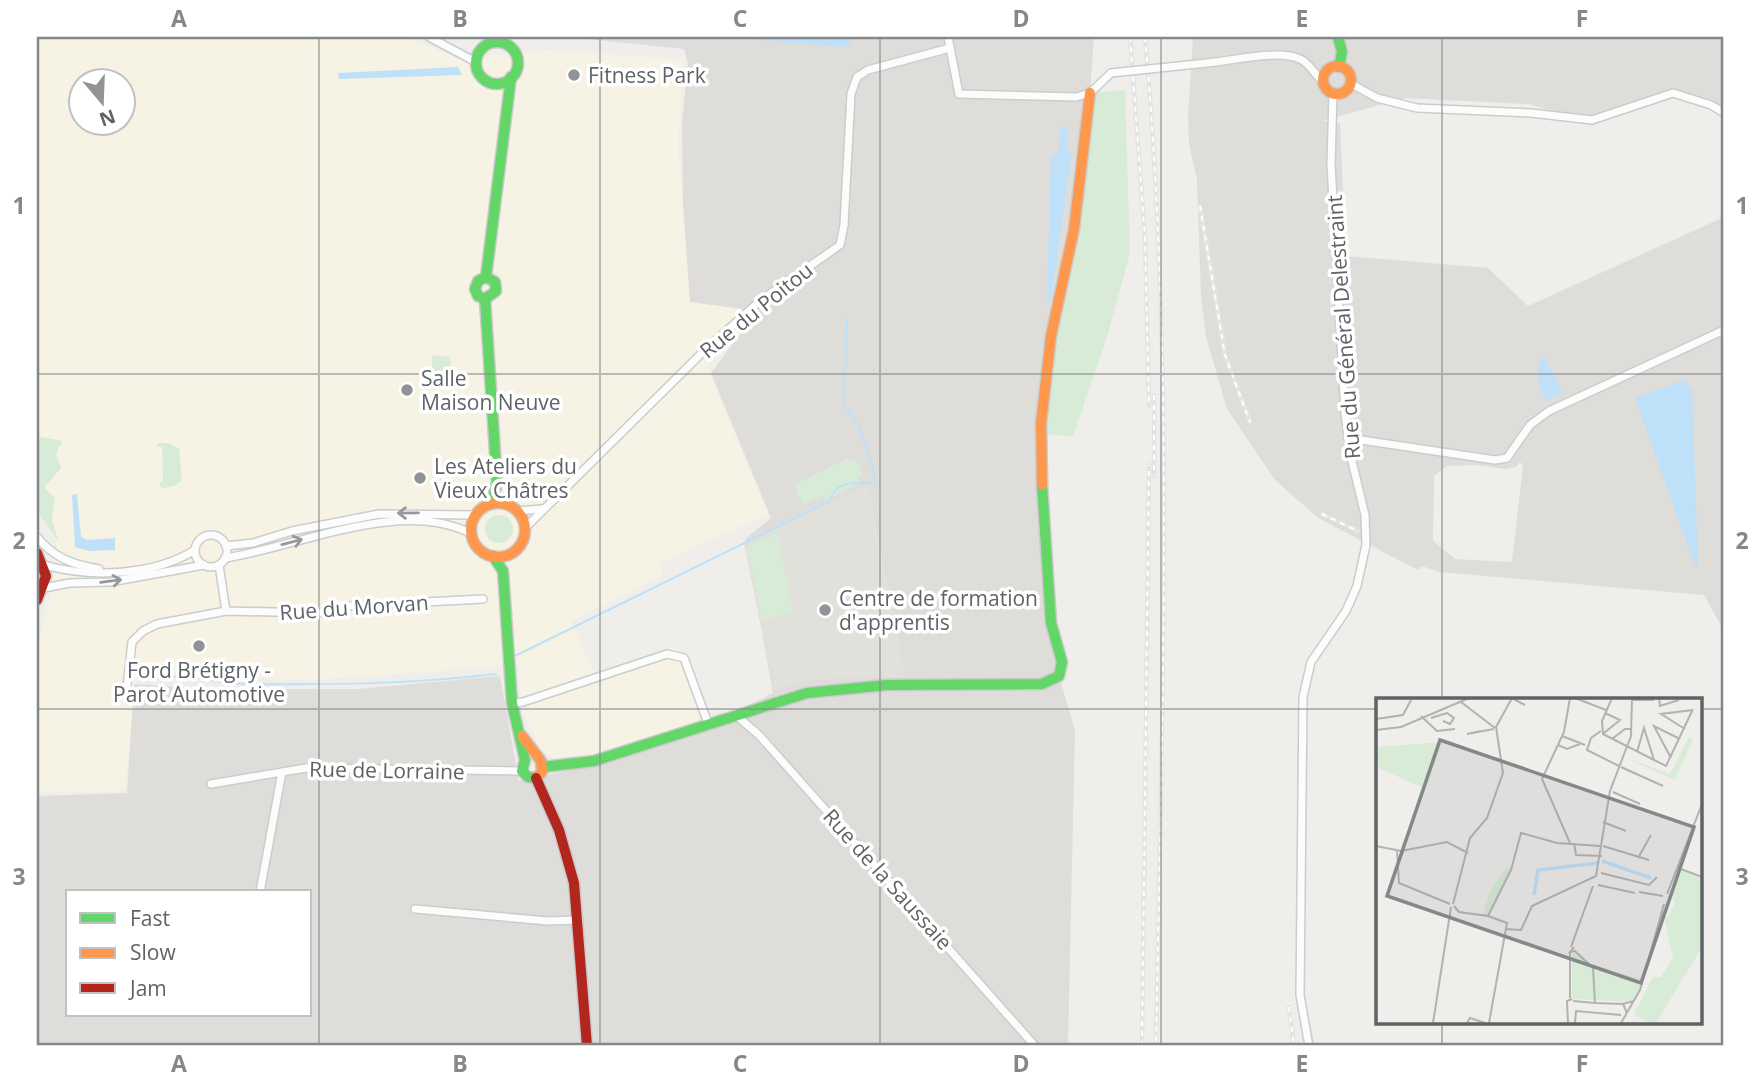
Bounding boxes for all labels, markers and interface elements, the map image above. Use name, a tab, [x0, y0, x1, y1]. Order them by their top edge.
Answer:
text: A	[171, 2, 187, 34]
text: B	[452, 2, 468, 34]
text: C	[733, 2, 747, 34]
text: D	[1012, 2, 1030, 34]
text: E	[1296, 2, 1308, 34]
text: F	[1576, 2, 1588, 34]
place label: Fitness Park	[588, 61, 706, 89]
north arrow	[66, 66, 136, 136]
marker: Fitness Park	[566, 67, 582, 83]
text: N	[96, 103, 119, 133]
text: 1	[12, 189, 26, 221]
text: 1	[1735, 189, 1749, 221]
street label: Rue du Général Delestraint	[1320, 194, 1366, 460]
street label: Rue du Poitou	[694, 256, 818, 364]
place label: Salle Maison Neuve	[421, 364, 561, 416]
marker: Salle Maison Neuve	[399, 382, 415, 398]
place label: Les Ateliers du Vieux Châtres	[434, 452, 577, 504]
marker: Les Ateliers du Vieux Châtres	[412, 470, 428, 486]
one-way arrow	[396, 506, 419, 519]
text: 2	[12, 524, 26, 556]
text: 2	[1735, 524, 1749, 556]
one-way arrow	[280, 535, 302, 548]
one-way arrow	[99, 575, 122, 588]
place label: Centre de formation d'apprentis	[839, 584, 1038, 636]
street label: Rue du Morvan	[278, 588, 430, 626]
marker: Centre de formation d'apprentis	[817, 602, 833, 618]
marker: Ford Brétigny - Parot Automotive	[191, 638, 207, 654]
place label: Ford Brétigny - Parot Automotive	[113, 656, 285, 708]
inset map	[1376, 698, 1702, 1024]
street label: Rue de Lorraine	[309, 755, 465, 785]
street label: Rue de la Saussaie	[817, 803, 959, 955]
text: 3	[12, 860, 26, 892]
text: 3	[1735, 860, 1749, 892]
legend	[66, 890, 312, 1016]
text: Fast	[130, 904, 170, 932]
text: Slow	[130, 938, 176, 966]
text: Jam	[128, 974, 167, 1002]
text: A	[171, 1047, 187, 1079]
text: B	[452, 1047, 468, 1079]
text: C	[733, 1047, 747, 1079]
text: D	[1012, 1047, 1030, 1079]
text: E	[1296, 1047, 1308, 1079]
text: F	[1576, 1047, 1588, 1079]

